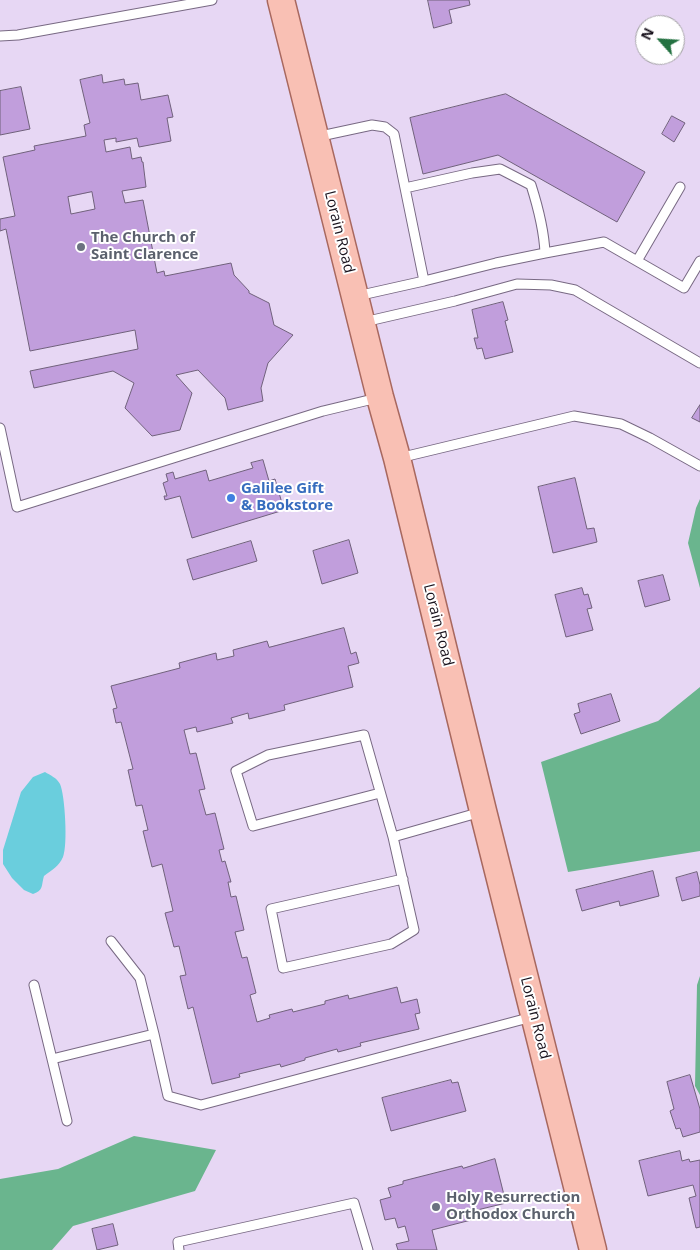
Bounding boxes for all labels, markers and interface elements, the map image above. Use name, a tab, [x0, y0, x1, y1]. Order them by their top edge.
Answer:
north arrow	[635, 15, 685, 65]
text: N	[636, 24, 658, 43]
street label: Lorain Road	[320, 189, 358, 275]
place label: The Church of Saint Clarence	[91, 229, 198, 264]
marker: The Church of Saint Clarence	[75, 241, 87, 253]
place label: Galilee Gift & Bookstore	[241, 480, 333, 515]
marker: Galilee Gift & Bookstore	[225, 492, 237, 504]
street label: Lorain Road	[419, 582, 457, 668]
street label: Lorain Road	[516, 975, 554, 1061]
place label: Holy Resurrection Orthodox Church	[446, 1189, 580, 1224]
marker: Holy Resurrection Orthodox Church	[430, 1201, 442, 1213]

